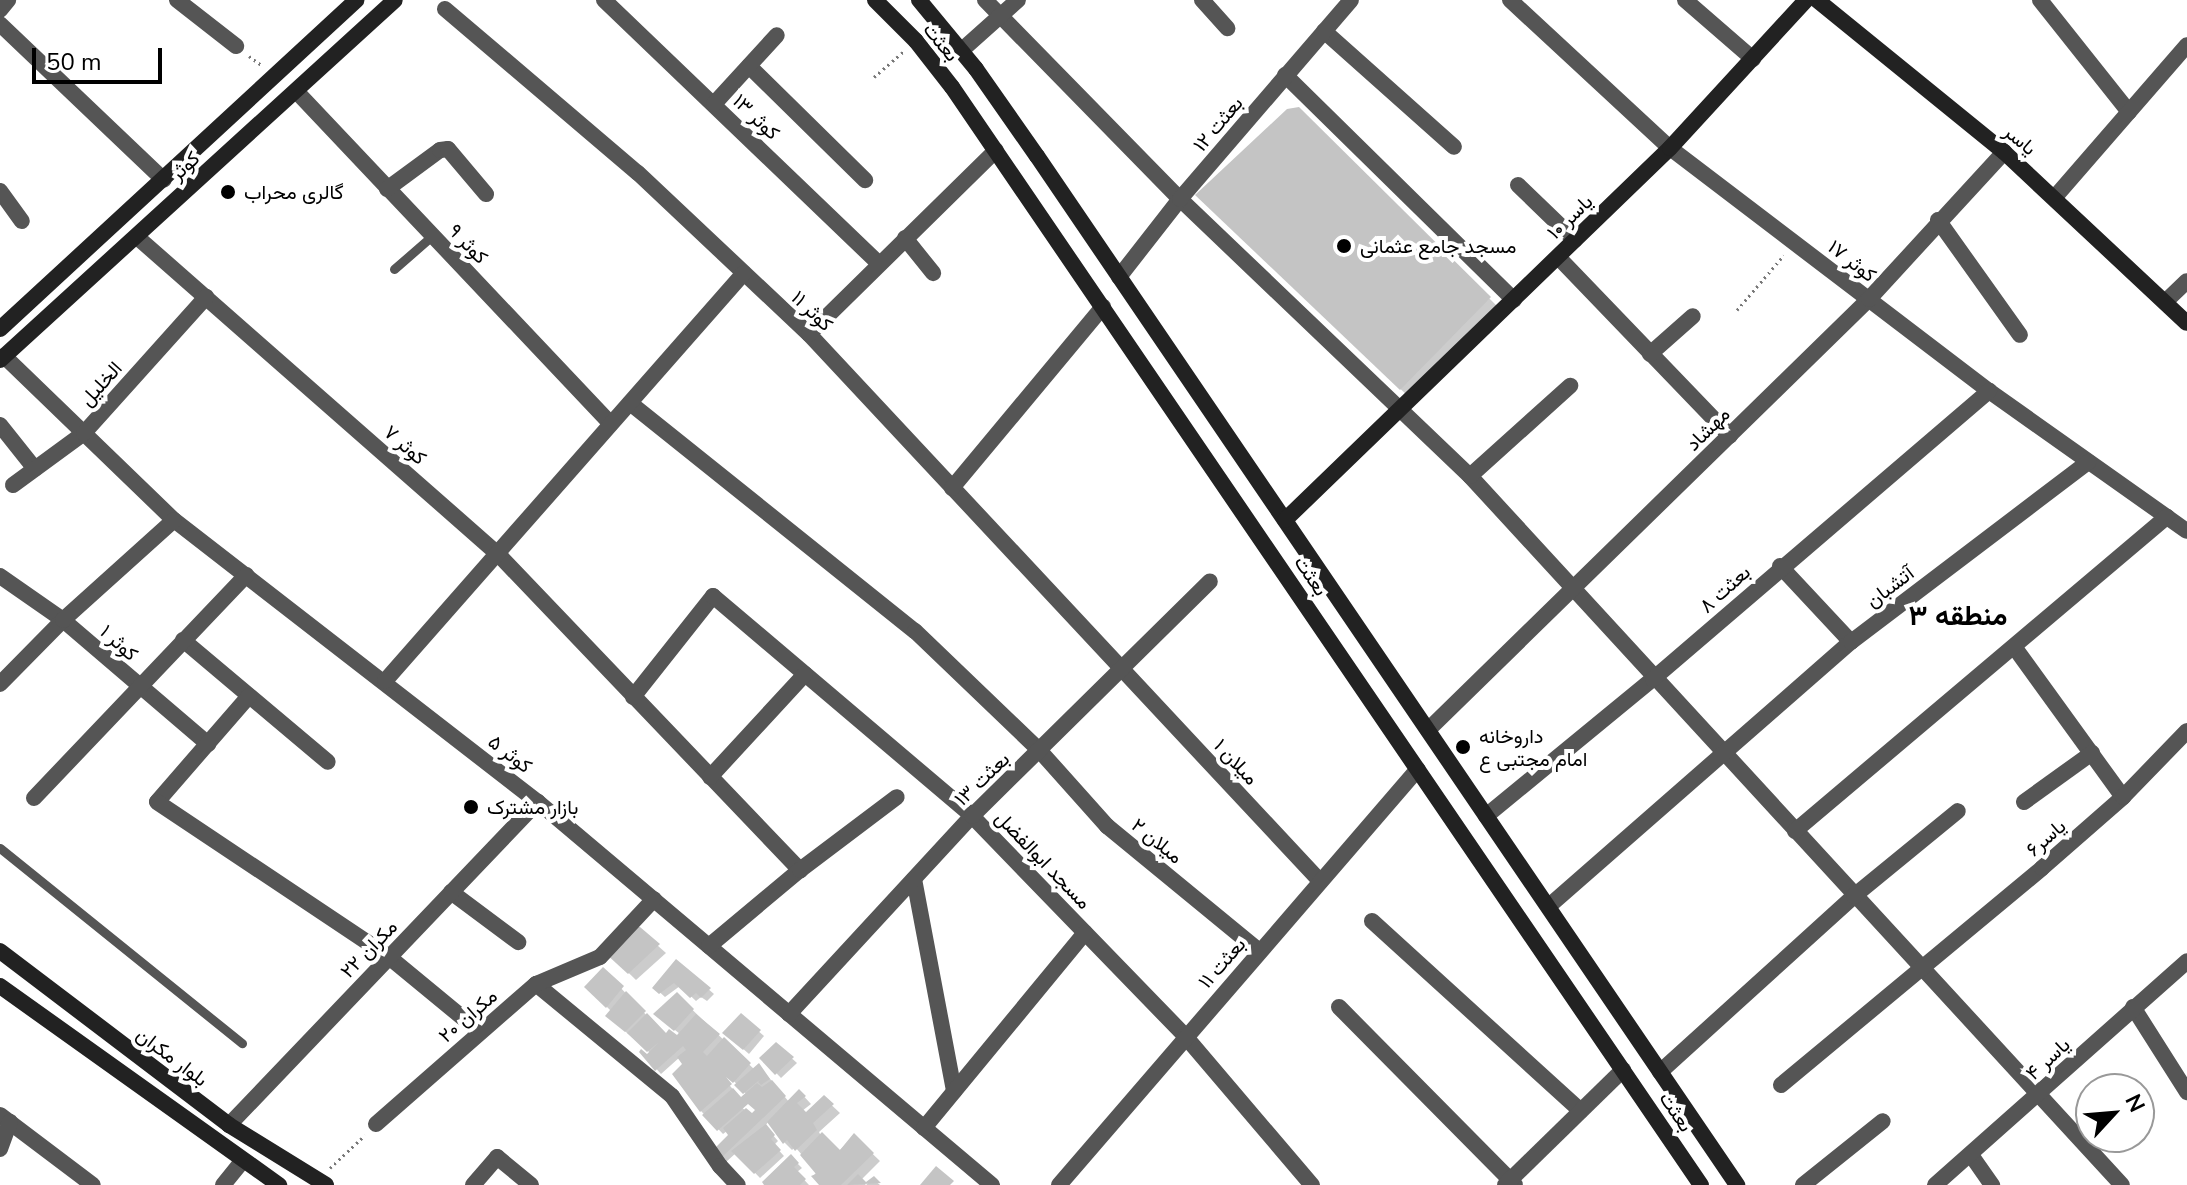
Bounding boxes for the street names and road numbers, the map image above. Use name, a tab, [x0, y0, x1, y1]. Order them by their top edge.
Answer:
street label: بعثت	[918, 18, 964, 66]
street label: کوثر ۱۳	[728, 89, 784, 145]
street label: بعثت ۱۲	[1188, 92, 1248, 156]
street label: یاسر	[1999, 120, 2041, 160]
street label: کوثر	[165, 146, 205, 186]
street label: یاسر ۱۰	[1542, 190, 1598, 244]
street label: کوثر ۹	[443, 219, 493, 269]
street label: کوثر ۱۷	[1823, 235, 1881, 287]
street label: کوثر ۱۱	[786, 286, 838, 336]
street label: الخلیل	[75, 357, 127, 411]
street label: مهشاد	[1681, 402, 1735, 456]
street label: کوثر ۷	[379, 420, 431, 470]
street label: بعثت	[1289, 551, 1333, 601]
street label: بعثت ۸	[1695, 560, 1755, 618]
street label: آتشبان	[1861, 561, 1919, 613]
street label: کوثر ۱	[95, 620, 143, 666]
street label: کوثر ۵	[483, 730, 537, 778]
street label: میلان ۱	[1209, 734, 1263, 790]
street label: بعثت ۱۳	[950, 747, 1014, 811]
street label: مسجد ابوالفضل	[990, 806, 1096, 914]
street label: میلان ۲	[1126, 813, 1188, 869]
street label: یاسر۶	[2021, 814, 2071, 862]
street label: مکران ۲۲	[336, 915, 402, 983]
street label: بعثت ۱۱	[1193, 933, 1251, 993]
street label: مکران ۲۰	[434, 984, 502, 1048]
street label: بلوار مکران	[132, 1022, 212, 1092]
street label: یاسر ۴	[2021, 1033, 2075, 1085]
street label: بعثت	[1654, 1087, 1698, 1137]

